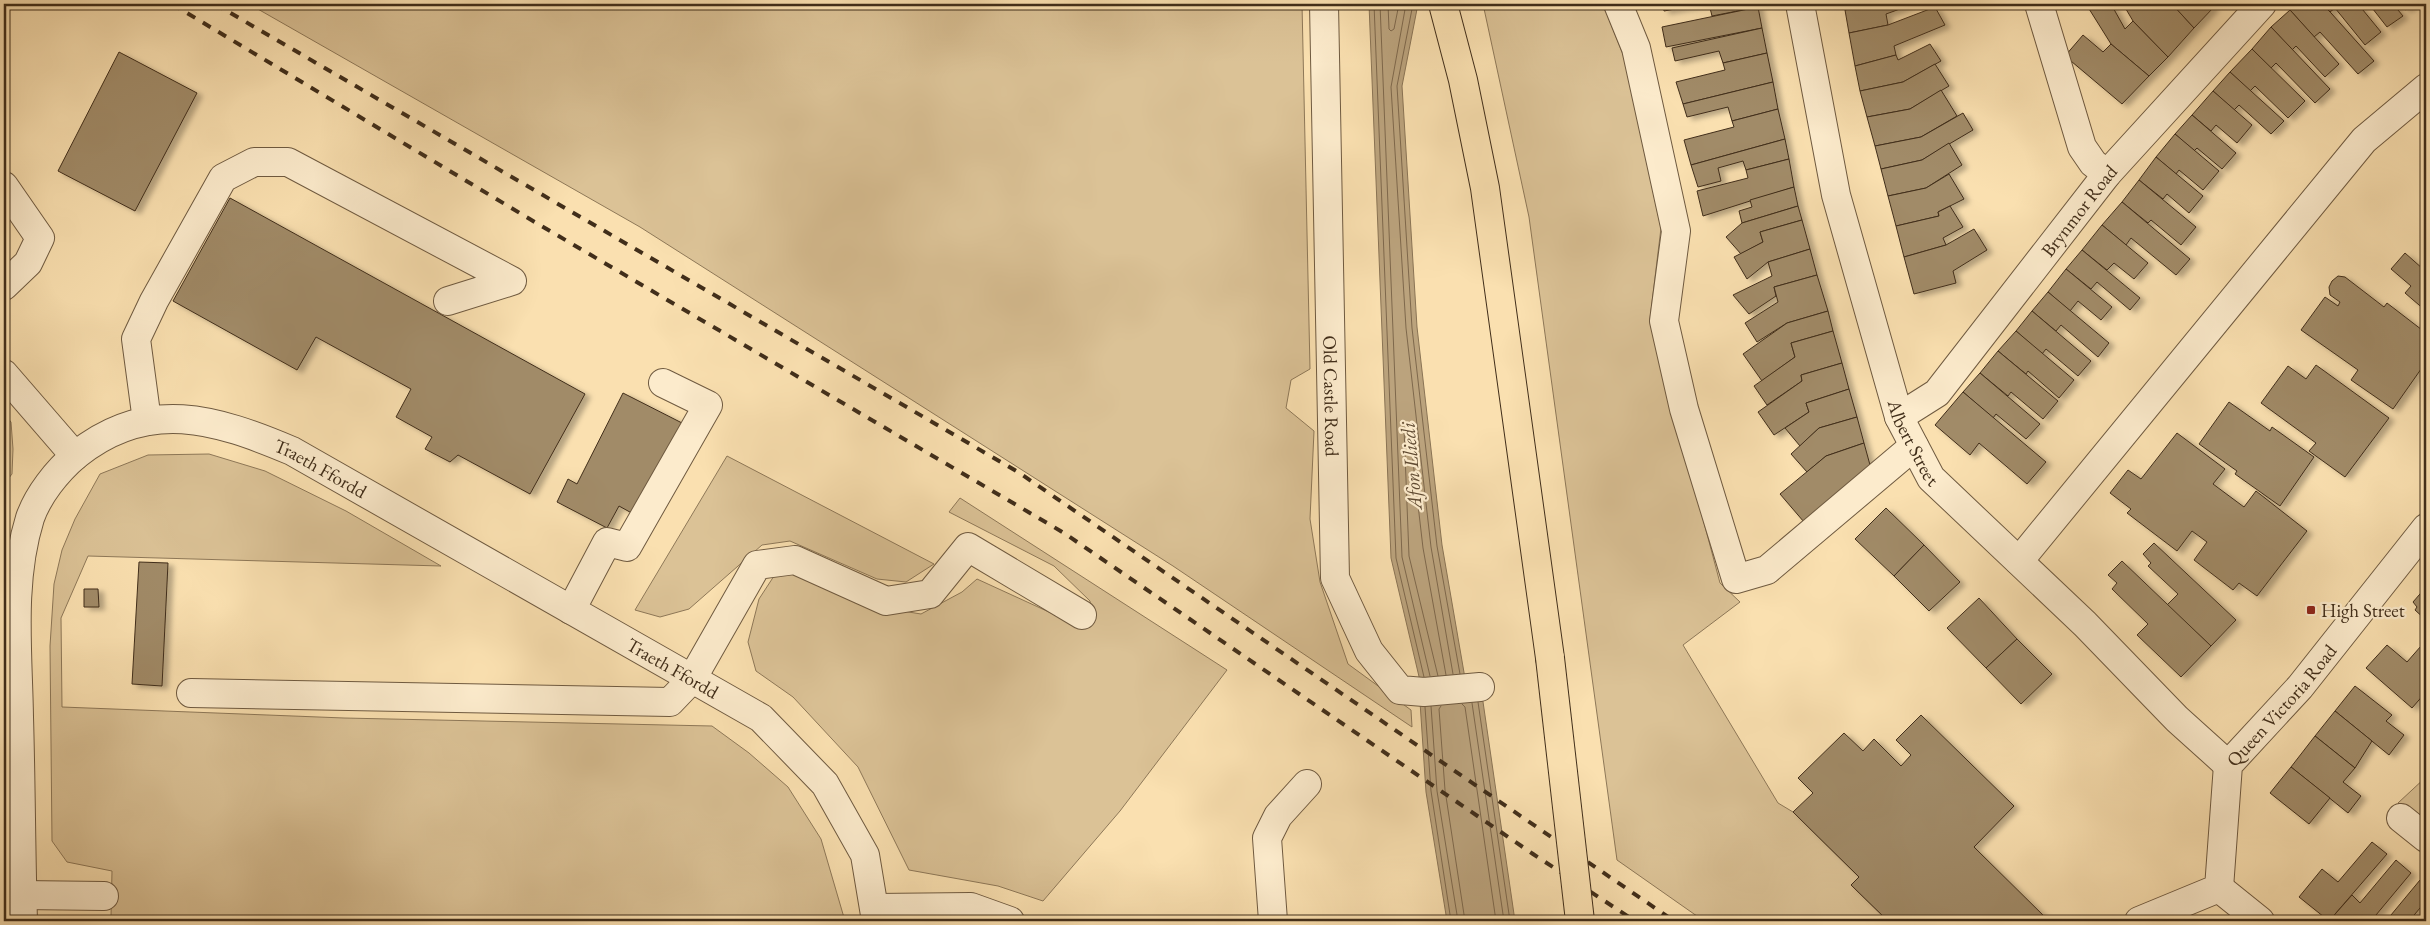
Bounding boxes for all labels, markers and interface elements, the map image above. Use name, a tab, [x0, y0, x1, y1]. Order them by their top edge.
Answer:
street label: Brynmor Road	[2035, 159, 2123, 262]
street label: Old Castle Road	[1317, 335, 1345, 457]
street label: Albert Street	[1881, 396, 1944, 492]
water label: Afon Lliedi	[1394, 420, 1428, 513]
street label: Traeth Ffordd	[270, 433, 372, 504]
place label: High Street	[2321, 598, 2405, 623]
marker: High Street	[2305, 604, 2317, 616]
street label: Traeth Ffordd	[622, 632, 723, 705]
street label: Queen Victoria Road	[2221, 639, 2343, 772]

